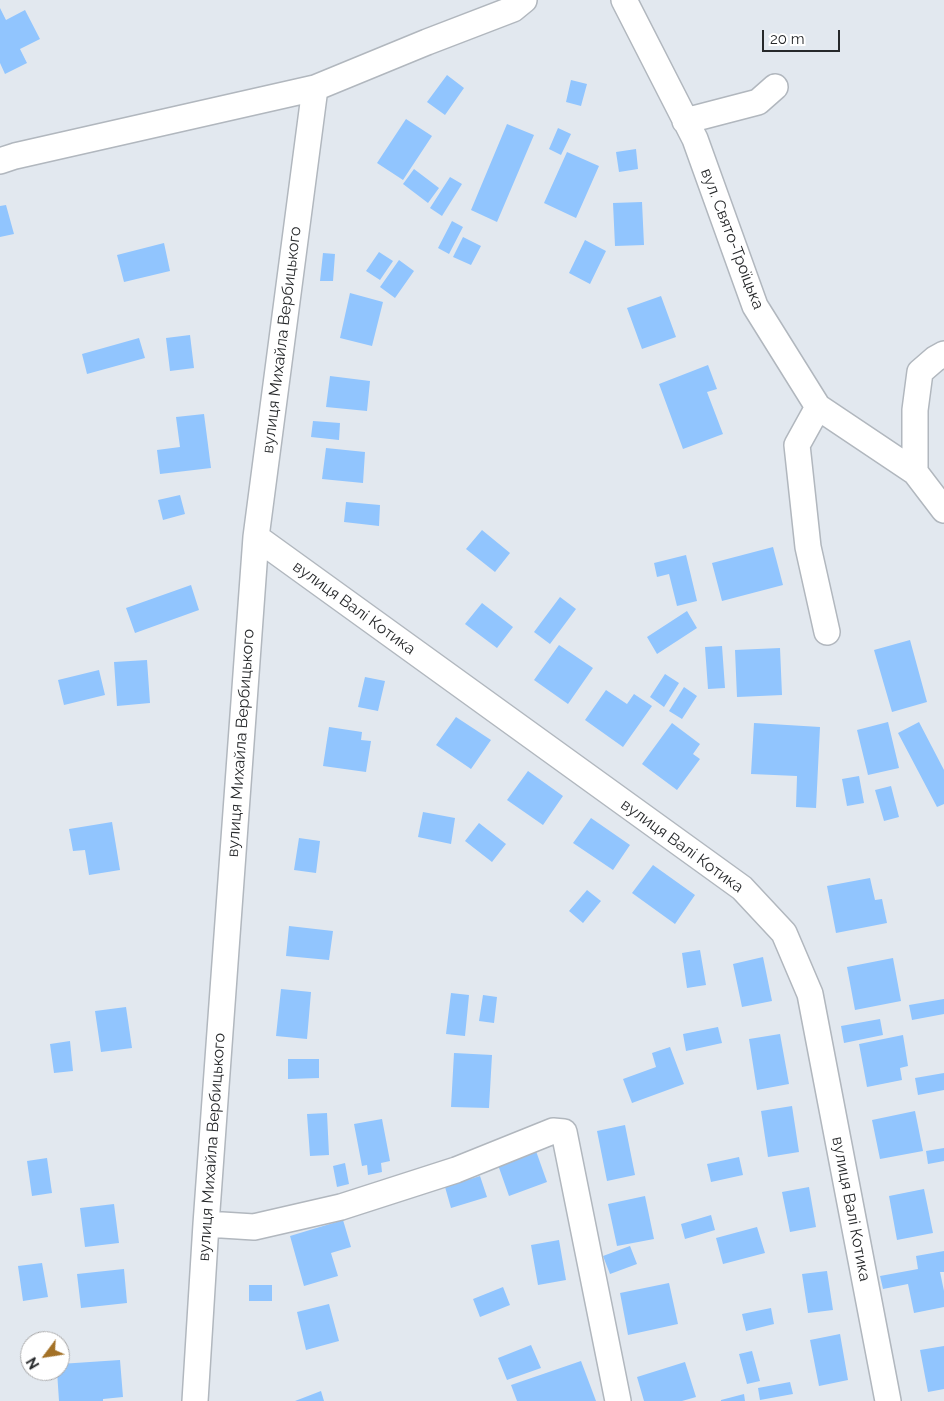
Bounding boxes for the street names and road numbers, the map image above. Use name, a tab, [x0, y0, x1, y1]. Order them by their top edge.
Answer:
street label: вул. Свято-Троїцька	[696, 166, 768, 312]
street label: вулиця Михайла Вербицького	[259, 225, 305, 455]
street label: вулиця Валі Котика	[289, 557, 419, 659]
street label: вулиця Михайла Вербицького	[223, 628, 259, 858]
street label: вулиця Валі Котика	[617, 795, 747, 897]
street label: вулиця Михайла Вербицького	[194, 1032, 230, 1262]
street label: вулиця Валі Котика	[828, 1135, 874, 1283]

